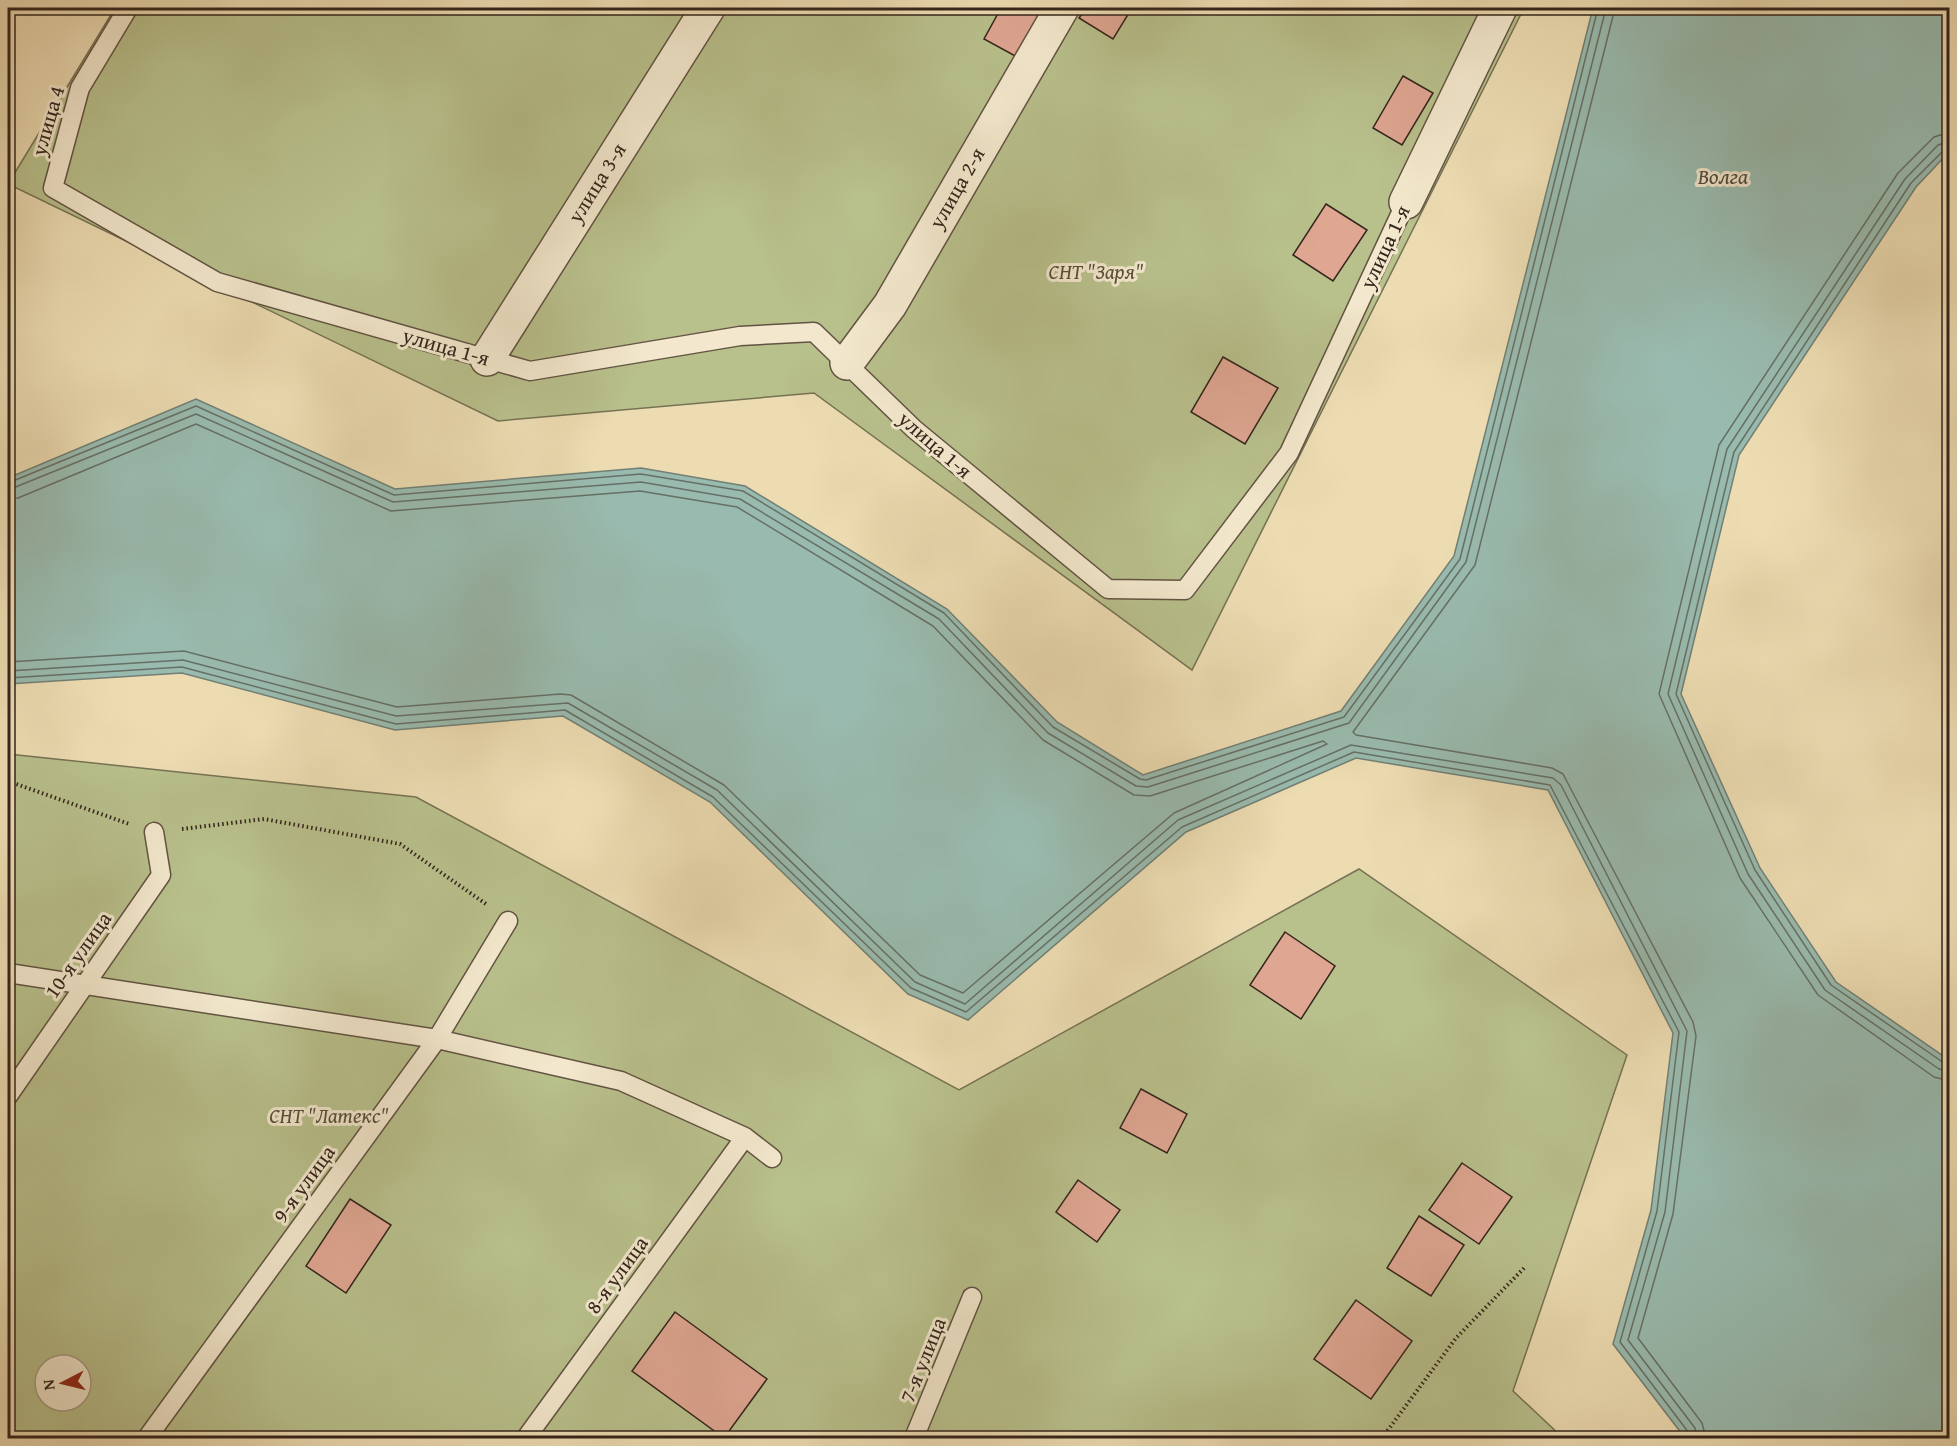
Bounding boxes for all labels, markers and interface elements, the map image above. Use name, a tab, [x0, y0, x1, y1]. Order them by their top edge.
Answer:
street label: улица 4	[23, 82, 72, 160]
street label: улица 3-я	[559, 136, 634, 230]
street label: улица 2-я	[920, 141, 992, 235]
water label: Волга	[1697, 160, 1748, 192]
street label: улица 1-я	[1351, 199, 1418, 295]
park label: СНТ "Заря"	[1049, 256, 1144, 287]
street label: улица 1-я	[398, 319, 494, 374]
street label: улица 1-я	[891, 403, 979, 486]
street label: 10-я улица	[36, 905, 119, 1004]
park label: СНТ "Латекс"	[269, 1100, 389, 1131]
street label: 9-я улица	[265, 1138, 342, 1229]
street label: 8-я улица	[578, 1229, 655, 1320]
street label: 7-я улица	[891, 1313, 954, 1407]
north arrow	[33, 1353, 93, 1413]
text: N	[36, 1378, 61, 1392]

